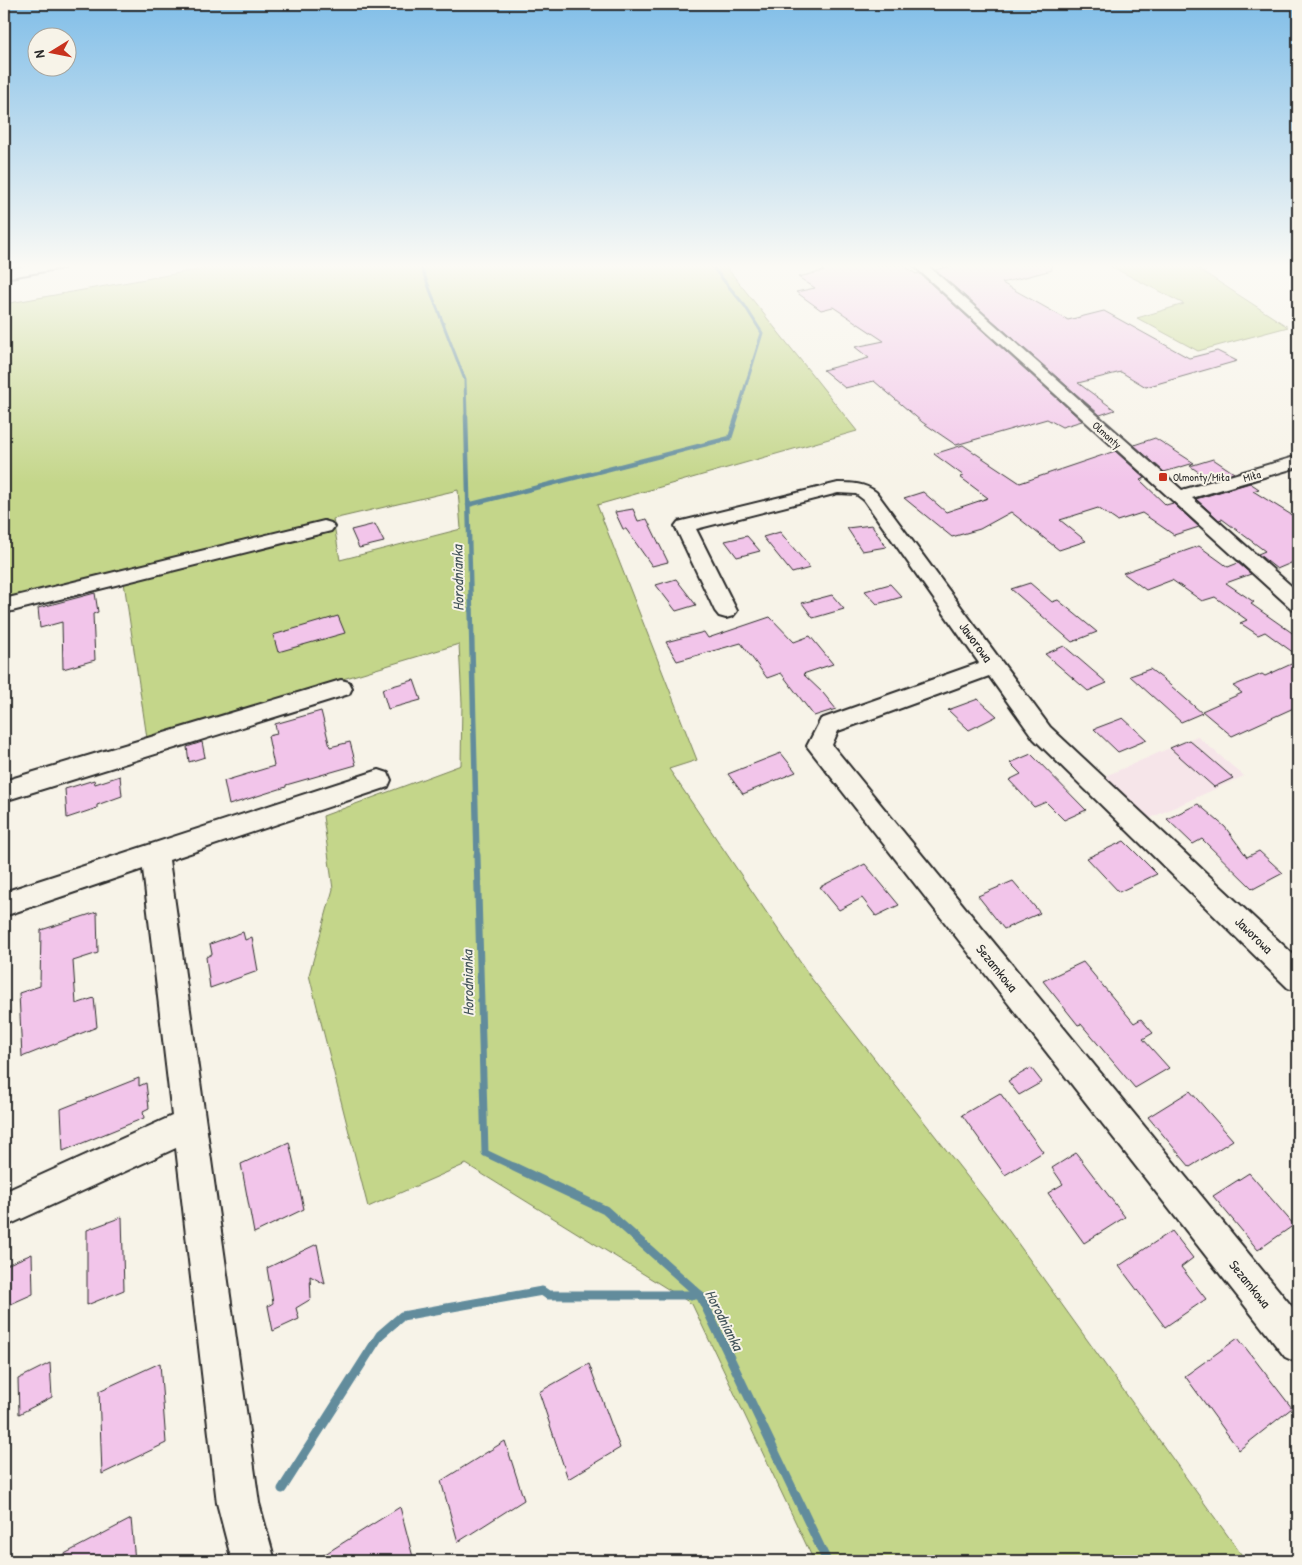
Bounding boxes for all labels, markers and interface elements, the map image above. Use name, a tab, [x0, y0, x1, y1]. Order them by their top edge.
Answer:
north arrow	[28, 28, 78, 78]
text: N	[29, 48, 49, 60]
street label: Olmonty	[1090, 418, 1125, 452]
street label: Miła	[1242, 467, 1263, 485]
place label: Olmonty/Miła	[1173, 470, 1230, 484]
marker: Olmonty/Miła	[1157, 471, 1169, 483]
water label: Horodnianka	[446, 543, 469, 611]
street label: Jaworowa	[955, 618, 998, 666]
street label: Jaworowa	[1231, 912, 1278, 958]
street label: Sezamkowa	[972, 940, 1023, 996]
water label: Horodnianka	[456, 948, 479, 1016]
street label: Sezamkowa	[1225, 1256, 1276, 1312]
water label: Horodnianka	[700, 1286, 750, 1356]

